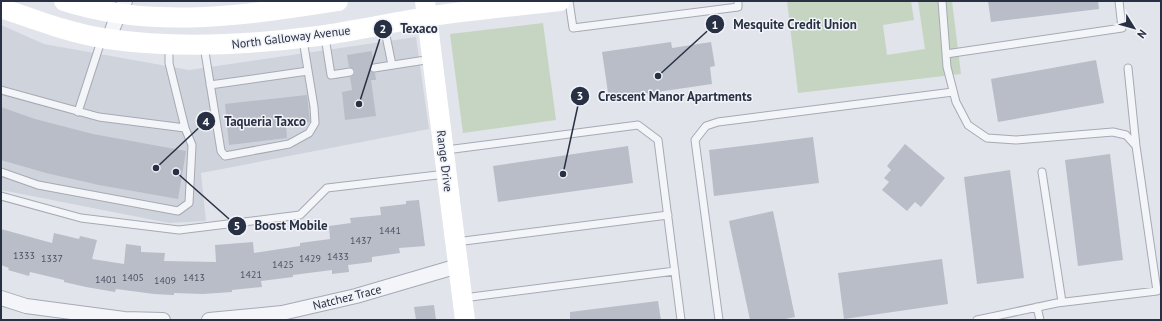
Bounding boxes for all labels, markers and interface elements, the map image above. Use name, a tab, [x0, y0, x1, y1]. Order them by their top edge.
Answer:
north arrow	[1114, 8, 1154, 48]
callout: Mesquite Credit Union	[705, 12, 865, 37]
callout: Texaco	[373, 16, 446, 41]
text: Mesquite Credit Union	[733, 16, 857, 33]
text: 1	[712, 17, 718, 32]
text: Texaco	[400, 20, 438, 37]
text: 2	[380, 21, 386, 36]
street label: North Galloway Avenue	[231, 22, 351, 52]
text: N	[1134, 27, 1150, 41]
callout: Crescent Manor Apartments	[570, 84, 760, 109]
text: 3	[577, 88, 583, 103]
text: Crescent Manor Apartments	[598, 88, 752, 105]
callout: Taqueria Taxco	[196, 109, 314, 134]
text: Taqueria Taxco	[224, 113, 306, 130]
text: 4	[203, 114, 210, 129]
street label: Range Drive	[434, 129, 456, 193]
callout: Boost Mobile	[227, 213, 336, 238]
text: Boost Mobile	[254, 217, 328, 234]
text: 5	[234, 218, 240, 233]
house number: 1441	[379, 224, 401, 237]
house number: 1437	[350, 234, 372, 247]
house number: 1333	[13, 249, 35, 262]
house number: 1433	[327, 250, 349, 263]
house number: 1337	[41, 252, 63, 265]
house number: 1429	[299, 252, 321, 265]
house number: 1425	[272, 258, 294, 271]
house number: 1421	[240, 268, 262, 281]
house number: 1405	[122, 271, 144, 284]
house number: 1413	[183, 271, 205, 284]
house number: 1401	[95, 273, 117, 286]
house number: 1409	[154, 274, 176, 287]
street label: Natchez Trace	[311, 281, 383, 313]

